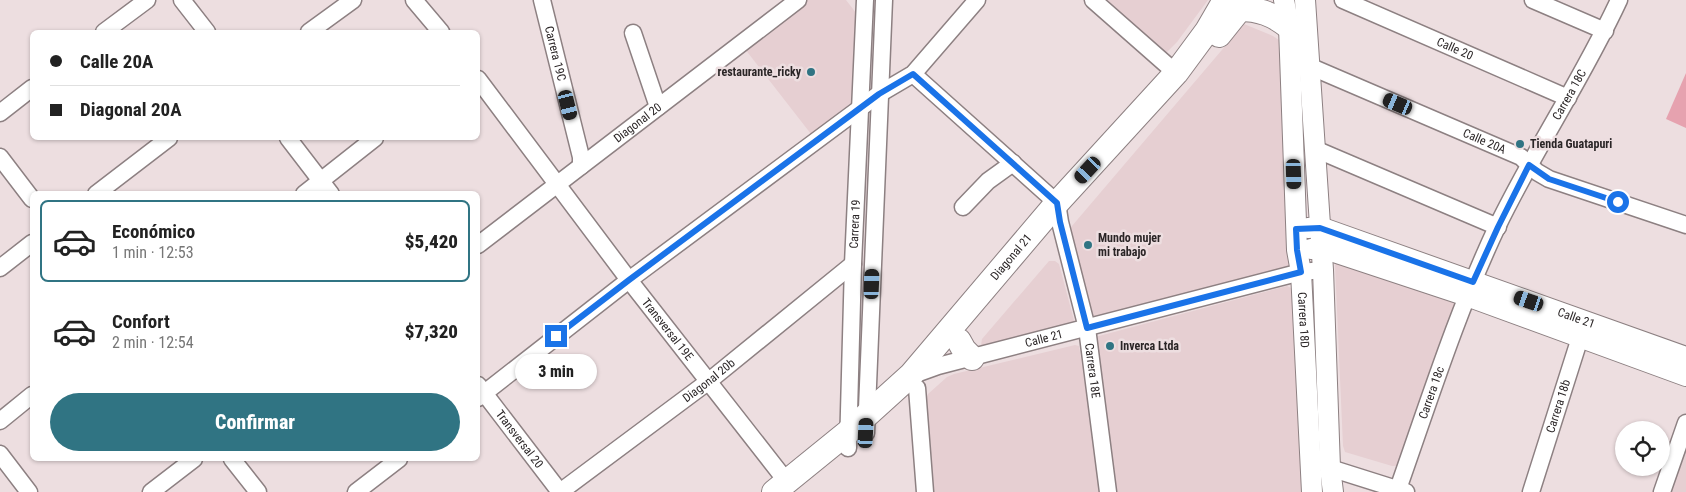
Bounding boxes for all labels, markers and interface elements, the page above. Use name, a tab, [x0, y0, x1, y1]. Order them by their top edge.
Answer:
street label: Carrera 19C	[542, 25, 569, 82]
street label: Calle 20	[1434, 35, 1475, 63]
text: Calle 20A	[80, 50, 153, 73]
place label: restaurante_ricky	[718, 65, 802, 79]
marker: restaurante_ricky	[805, 66, 817, 78]
street label: Carrera 18C	[1549, 67, 1589, 123]
car	[557, 89, 578, 121]
car	[1381, 91, 1414, 117]
text: Diagonal 20A	[80, 98, 182, 121]
street label: Diagonal 20	[611, 100, 664, 145]
street label: Calle 20A	[1461, 126, 1508, 157]
place label: Tienda Guatapuri	[1530, 137, 1612, 151]
marker: Tienda Guatapuri	[1514, 138, 1526, 150]
car	[1072, 154, 1103, 186]
car	[1285, 159, 1302, 189]
route start	[1607, 191, 1629, 213]
street label: Carrera 19	[847, 199, 863, 249]
icon: car	[52, 219, 97, 264]
text: Económico	[112, 220, 195, 243]
text: $5,420	[405, 230, 458, 253]
street label: Diagonal 21	[988, 231, 1035, 283]
place label: Mundo mujer mi trabajo	[1098, 231, 1161, 259]
marker: Mundo mujer mi trabajo	[1082, 239, 1094, 251]
text: 1 min · 12:53	[112, 243, 194, 262]
car	[863, 269, 880, 299]
car	[1512, 289, 1545, 313]
street label: Carrera 18D	[1295, 292, 1312, 348]
street label: Transversal 19E	[639, 295, 696, 363]
street label: Calle 21	[1556, 305, 1597, 331]
icon: car	[52, 309, 97, 354]
text: Confort	[112, 310, 170, 333]
text: $7,320	[405, 320, 458, 343]
route end	[545, 325, 567, 347]
street label: Calle 21	[1024, 327, 1064, 350]
text: 2 min · 12:54	[112, 333, 194, 352]
place label: Inverca Ltda	[1120, 339, 1179, 353]
marker: Inverca Ltda	[1104, 340, 1116, 352]
street label: Carrera 18E	[1082, 342, 1103, 399]
callout: 3 min	[515, 354, 597, 388]
street label: Diagonal 20b	[680, 356, 738, 405]
text: 3 min	[538, 362, 574, 381]
street label: Carrera 18c	[1416, 364, 1447, 421]
street label: Carrera 18b	[1543, 378, 1573, 435]
button: Confirmar	[50, 393, 460, 451]
street label: Transversal 20	[493, 407, 546, 471]
car	[857, 418, 874, 448]
map controls	[1615, 421, 1670, 476]
button: locate	[1615, 421, 1670, 476]

